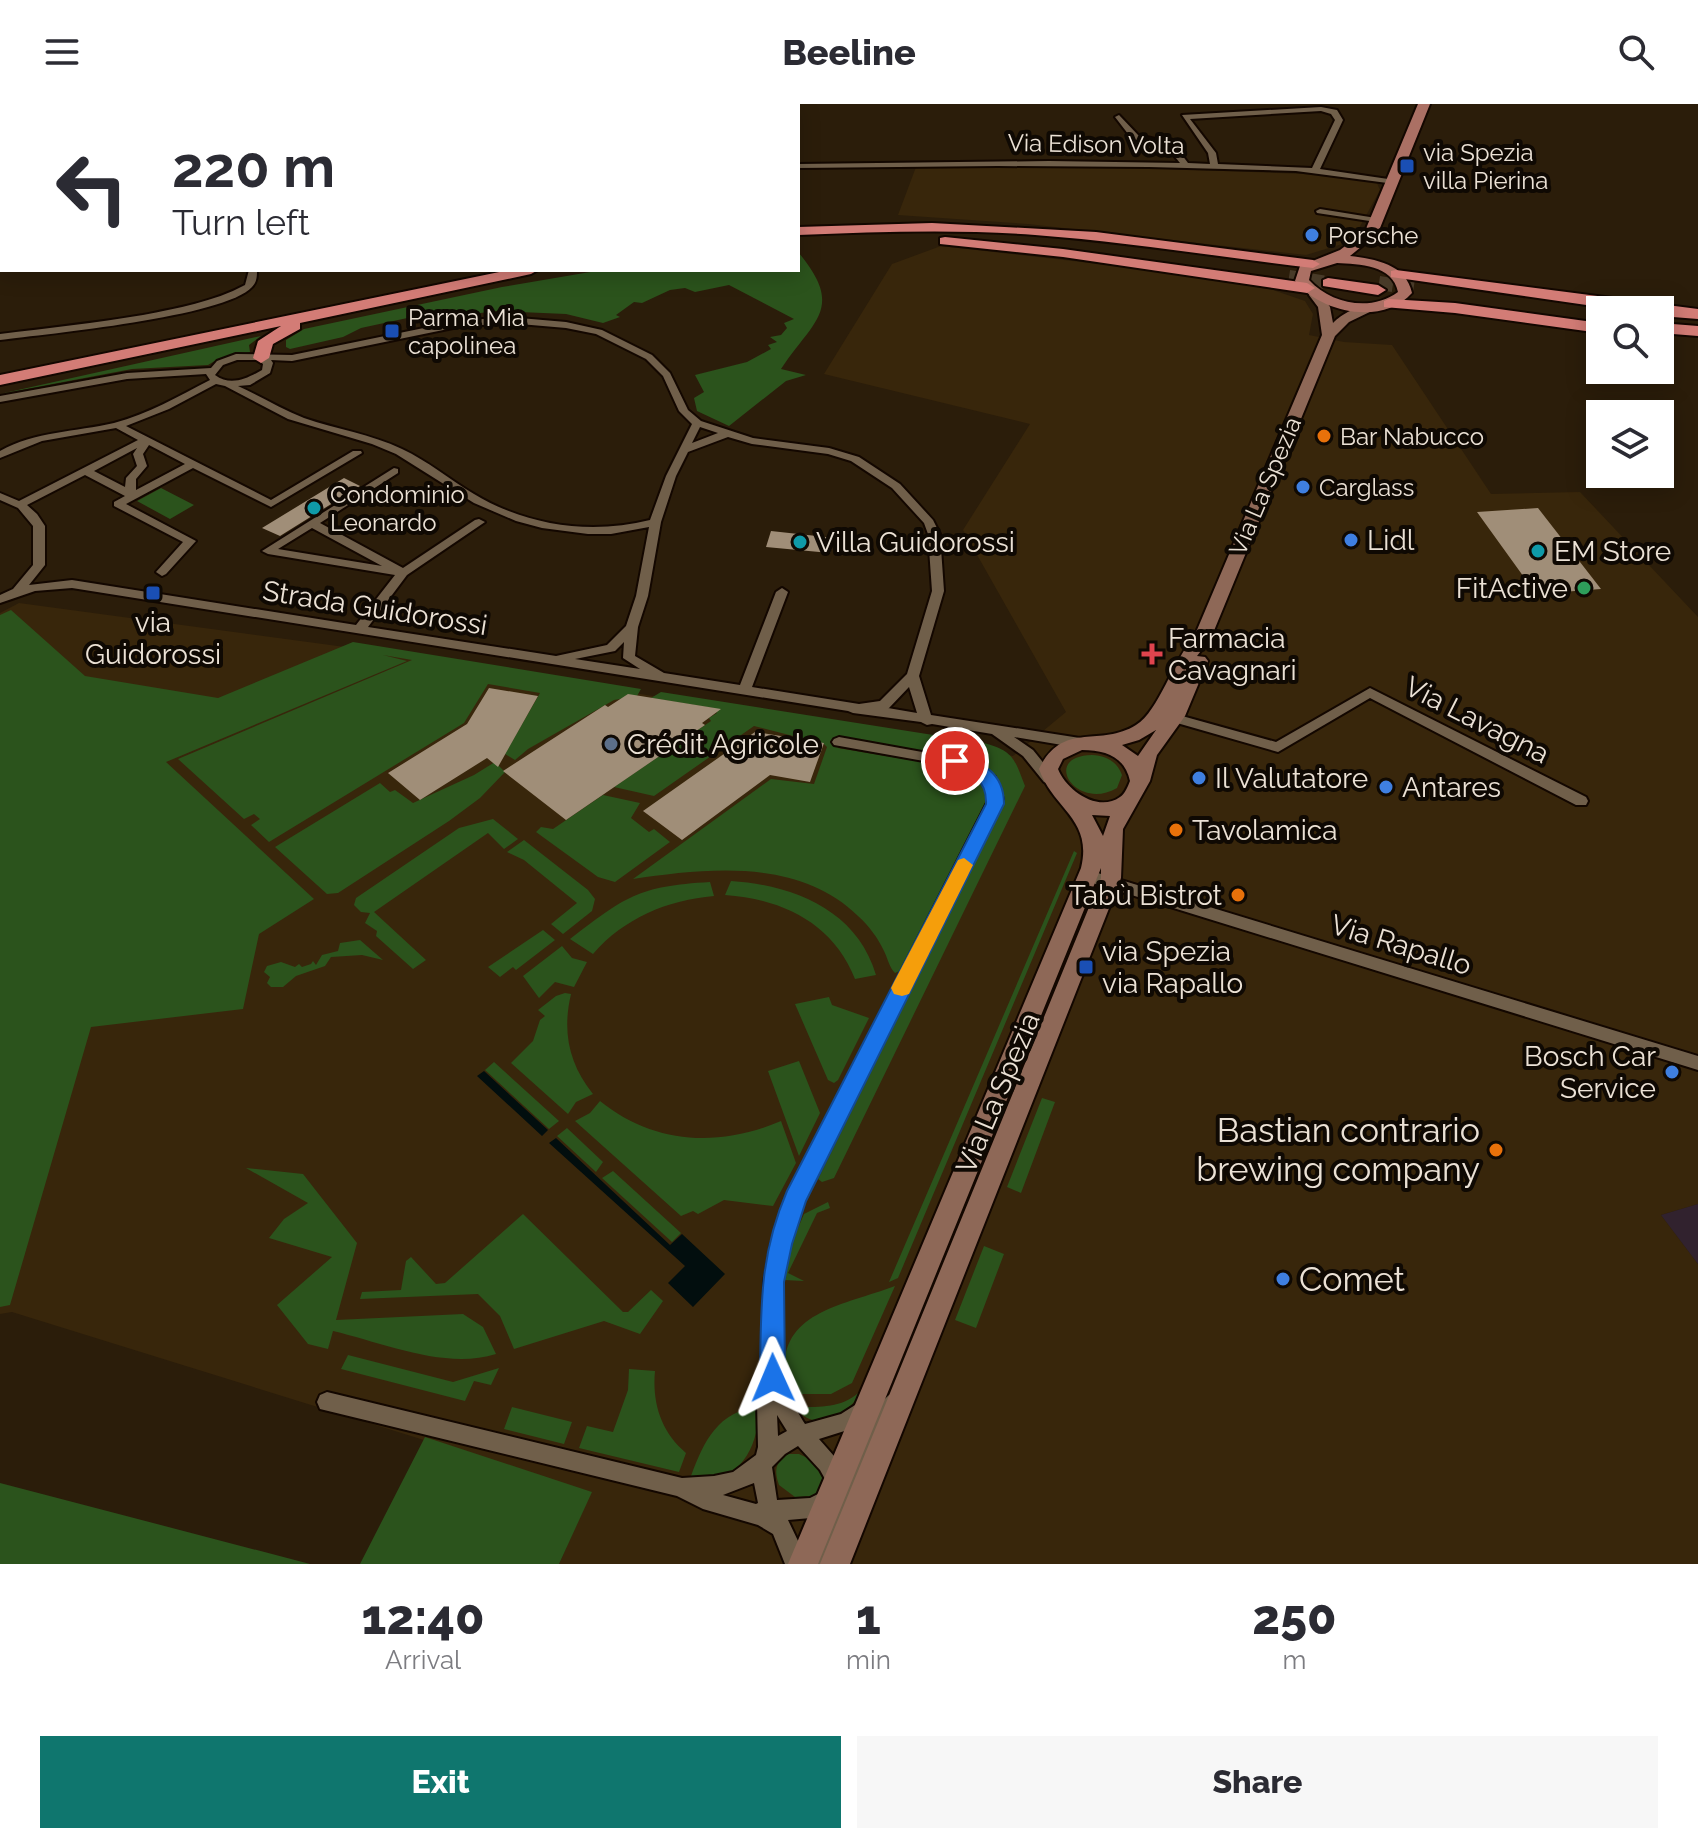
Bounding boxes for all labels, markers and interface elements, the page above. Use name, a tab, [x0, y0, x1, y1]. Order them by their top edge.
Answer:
icon: menu	[40, 30, 84, 74]
icon: search	[1614, 30, 1658, 74]
text: Beeline	[782, 31, 916, 73]
street label: Via Edison Volta	[1007, 128, 1185, 160]
text: 220 m	[172, 134, 335, 200]
icon: left	[40, 136, 144, 240]
place label: via Spezia villa Pierina	[1423, 138, 1548, 195]
marker: via Spezia villa Pierina	[1398, 157, 1416, 175]
text: Turn left	[172, 201, 310, 243]
place label: Porsche	[1328, 221, 1418, 250]
marker: Porsche	[1303, 226, 1321, 244]
map controls	[1586, 296, 1674, 488]
button: search	[1586, 296, 1674, 384]
place label: Parma Mia capolinea	[408, 303, 525, 360]
marker: Parma Mia capolinea	[383, 322, 401, 340]
button: layers	[1586, 400, 1674, 488]
street label: Via La Spezia	[1223, 413, 1307, 559]
place label: Bar Nabucco	[1340, 422, 1484, 451]
marker: Bar Nabucco	[1315, 427, 1333, 445]
place label: Carglass	[1319, 473, 1414, 502]
marker: Carglass	[1294, 478, 1312, 496]
place label: Condominio Leonardo	[330, 480, 465, 537]
marker: Condominio Leonardo	[305, 499, 323, 517]
place label: Lidl	[1367, 524, 1415, 557]
place label: Villa Guidorossi	[816, 526, 1015, 559]
marker: Lidl	[1342, 531, 1360, 549]
marker: Villa Guidorossi	[791, 533, 809, 551]
place label: EM Store	[1554, 535, 1671, 568]
marker: EM Store	[1529, 542, 1547, 560]
place label: FitActive	[1456, 572, 1568, 605]
street label: Strada Guidorossi	[260, 574, 490, 642]
marker: FitActive	[1575, 579, 1593, 597]
marker: via Guidorossi	[144, 584, 162, 602]
place label: via Guidorossi	[85, 606, 221, 671]
place label: Farmacia Cavagnari	[1168, 622, 1297, 687]
marker: Farmacia Cavagnari	[1143, 645, 1161, 663]
street label: Via Lavagna	[1399, 670, 1555, 770]
pin	[921, 727, 989, 795]
place label: Crédit Agricole	[627, 728, 819, 761]
marker: Crédit Agricole	[602, 735, 620, 753]
icon: arrive	[933, 739, 977, 783]
place label: Il Valutatore	[1215, 762, 1368, 795]
marker: Il Valutatore	[1190, 769, 1208, 787]
place label: Antares	[1402, 771, 1501, 804]
marker: Antares	[1377, 778, 1395, 796]
place label: Tavolamica	[1192, 814, 1337, 847]
marker: Tavolamica	[1167, 821, 1185, 839]
place label: Tabù Bistrot	[1069, 879, 1223, 912]
marker: Tabù Bistrot	[1229, 886, 1247, 904]
street label: Via Rapallo	[1327, 908, 1475, 982]
place label: via Spezia via Rapallo	[1102, 935, 1243, 1000]
marker: via Spezia via Rapallo	[1077, 958, 1095, 976]
street label: Via La Spezia	[949, 1007, 1047, 1179]
place label: Bosch Car Service	[1524, 1040, 1656, 1105]
marker: Bosch Car Service	[1663, 1063, 1681, 1081]
place label: Bastian contrario brewing company	[1196, 1110, 1480, 1189]
marker: Bastian contrario brewing company	[1487, 1141, 1505, 1159]
place label: Comet	[1299, 1259, 1406, 1299]
marker: Comet	[1274, 1270, 1292, 1288]
position arrow	[731, 1336, 815, 1420]
text: 12:40	[362, 1589, 485, 1645]
text: 1	[856, 1589, 881, 1645]
text: 250	[1252, 1589, 1336, 1645]
text: Arrival	[385, 1645, 461, 1675]
text: min	[846, 1645, 891, 1675]
text: m	[1282, 1645, 1306, 1675]
button: Exit	[40, 1736, 841, 1828]
button: Share	[857, 1736, 1658, 1828]

